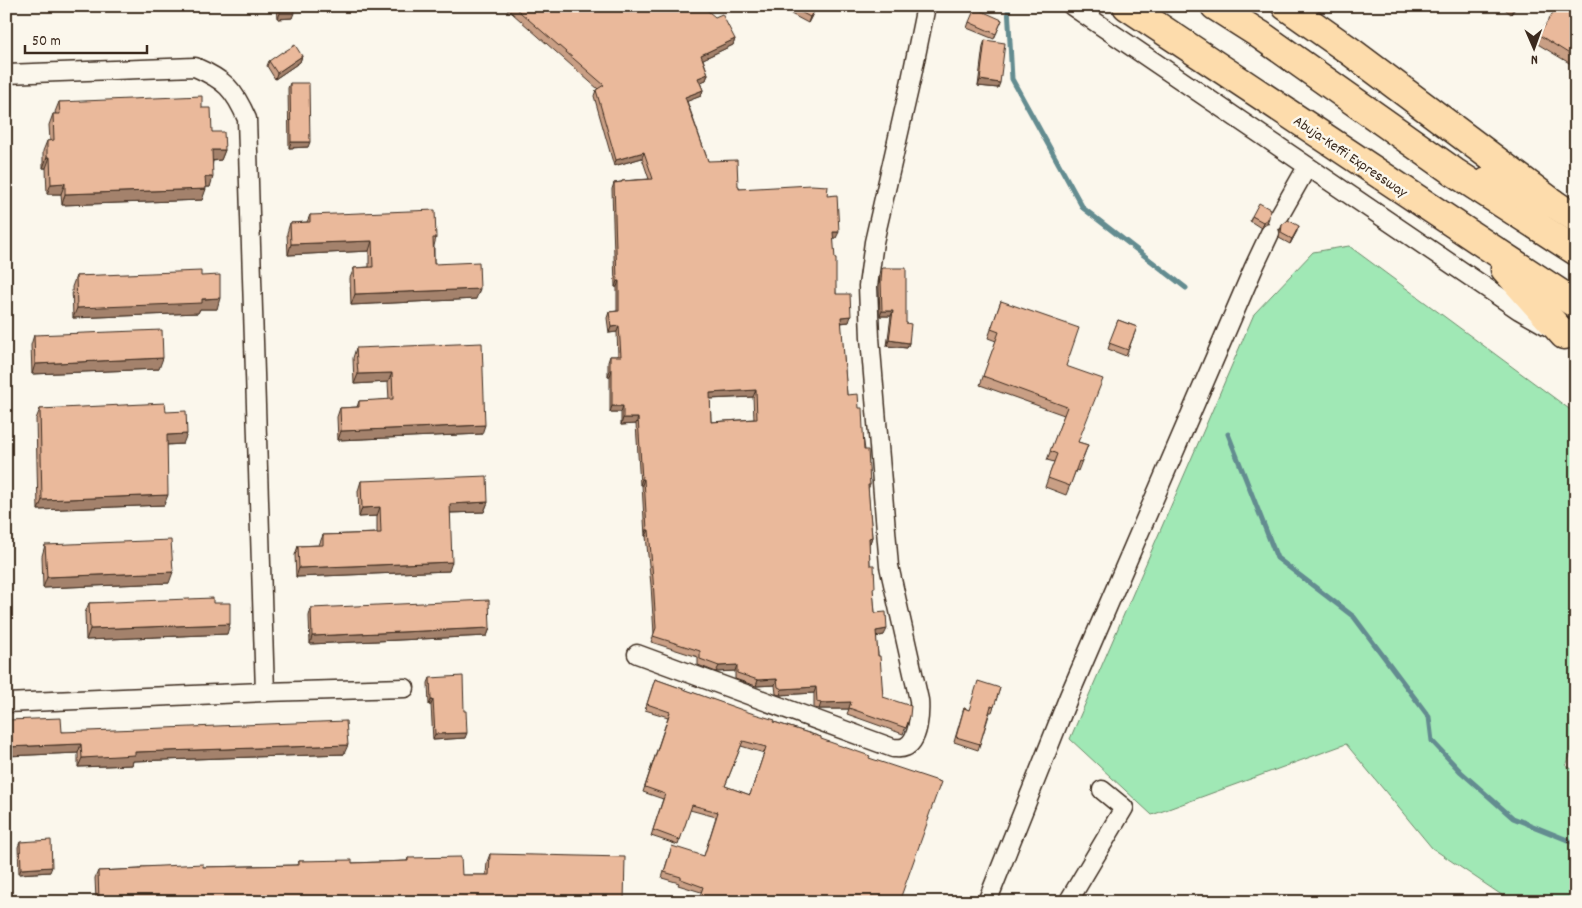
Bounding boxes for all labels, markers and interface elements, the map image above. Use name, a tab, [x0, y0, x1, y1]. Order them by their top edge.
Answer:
scale bar	[25, 22, 148, 54]
north arrow	[1510, 22, 1560, 72]
text: 50 m	[32, 31, 61, 53]
text: N	[1530, 49, 1538, 69]
street label: Abuja-Keffi Expressway	[1288, 111, 1412, 205]

